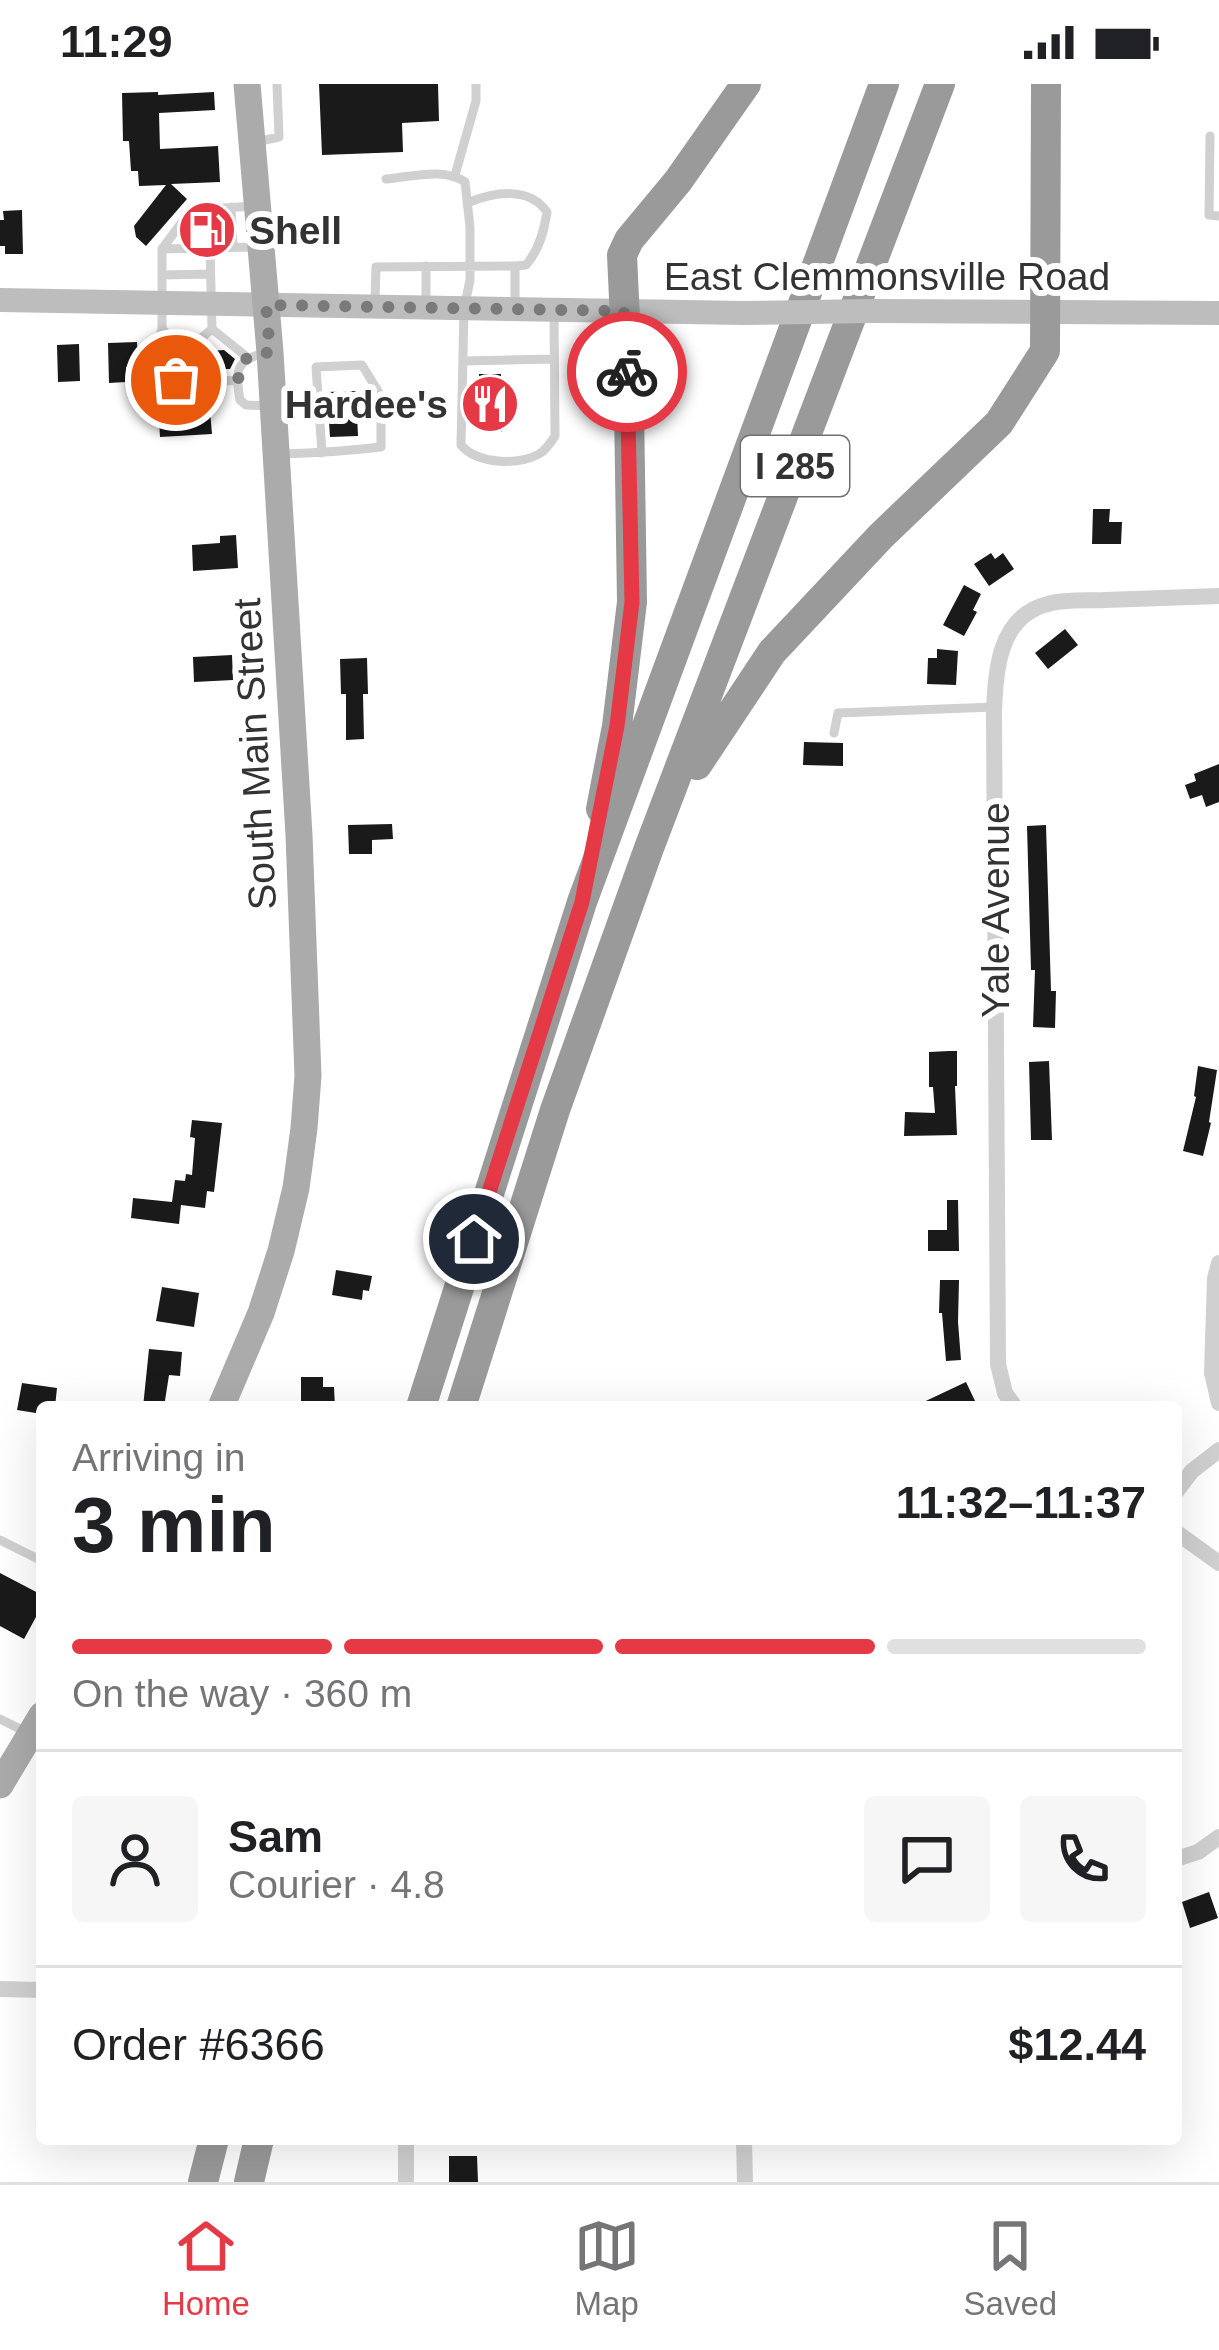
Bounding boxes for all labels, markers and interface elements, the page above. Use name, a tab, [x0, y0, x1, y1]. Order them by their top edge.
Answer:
text: 11:29	[60, 16, 173, 67]
fuel station icon: Shell	[176, 199, 238, 261]
place label: Shell	[249, 209, 342, 252]
street label: East Clemmonsville Road	[664, 255, 1110, 298]
courier	[567, 312, 687, 432]
pin	[125, 329, 227, 431]
icon: bike	[594, 339, 660, 405]
icon: bag	[143, 347, 209, 413]
restaurant icon: Hardee's	[459, 373, 521, 435]
place label: Hardee's	[285, 383, 448, 426]
road number: I 285	[741, 436, 849, 496]
street label: South Main Street	[225, 597, 284, 911]
street label: Yale Avenue	[974, 802, 1017, 1018]
pin	[423, 1188, 525, 1290]
icon: home	[441, 1206, 507, 1272]
text: Arriving in	[72, 1436, 245, 1479]
text: 11:32–11:37	[896, 1477, 1146, 1528]
text: 3 min	[72, 1481, 276, 1569]
text: On the way · 360 m	[72, 1672, 412, 1715]
button: person	[72, 1796, 198, 1922]
button: chat	[864, 1796, 990, 1922]
button: phone	[1020, 1796, 1146, 1922]
text: Sam	[228, 1811, 323, 1862]
text: Courier · 4.8	[228, 1863, 445, 1906]
text: Order #6366	[72, 2019, 325, 2070]
text: $12.44	[1008, 2019, 1146, 2070]
tab: Home	[162, 2213, 250, 2323]
tab: Map	[574, 2213, 640, 2323]
tab: Saved	[964, 2213, 1057, 2323]

